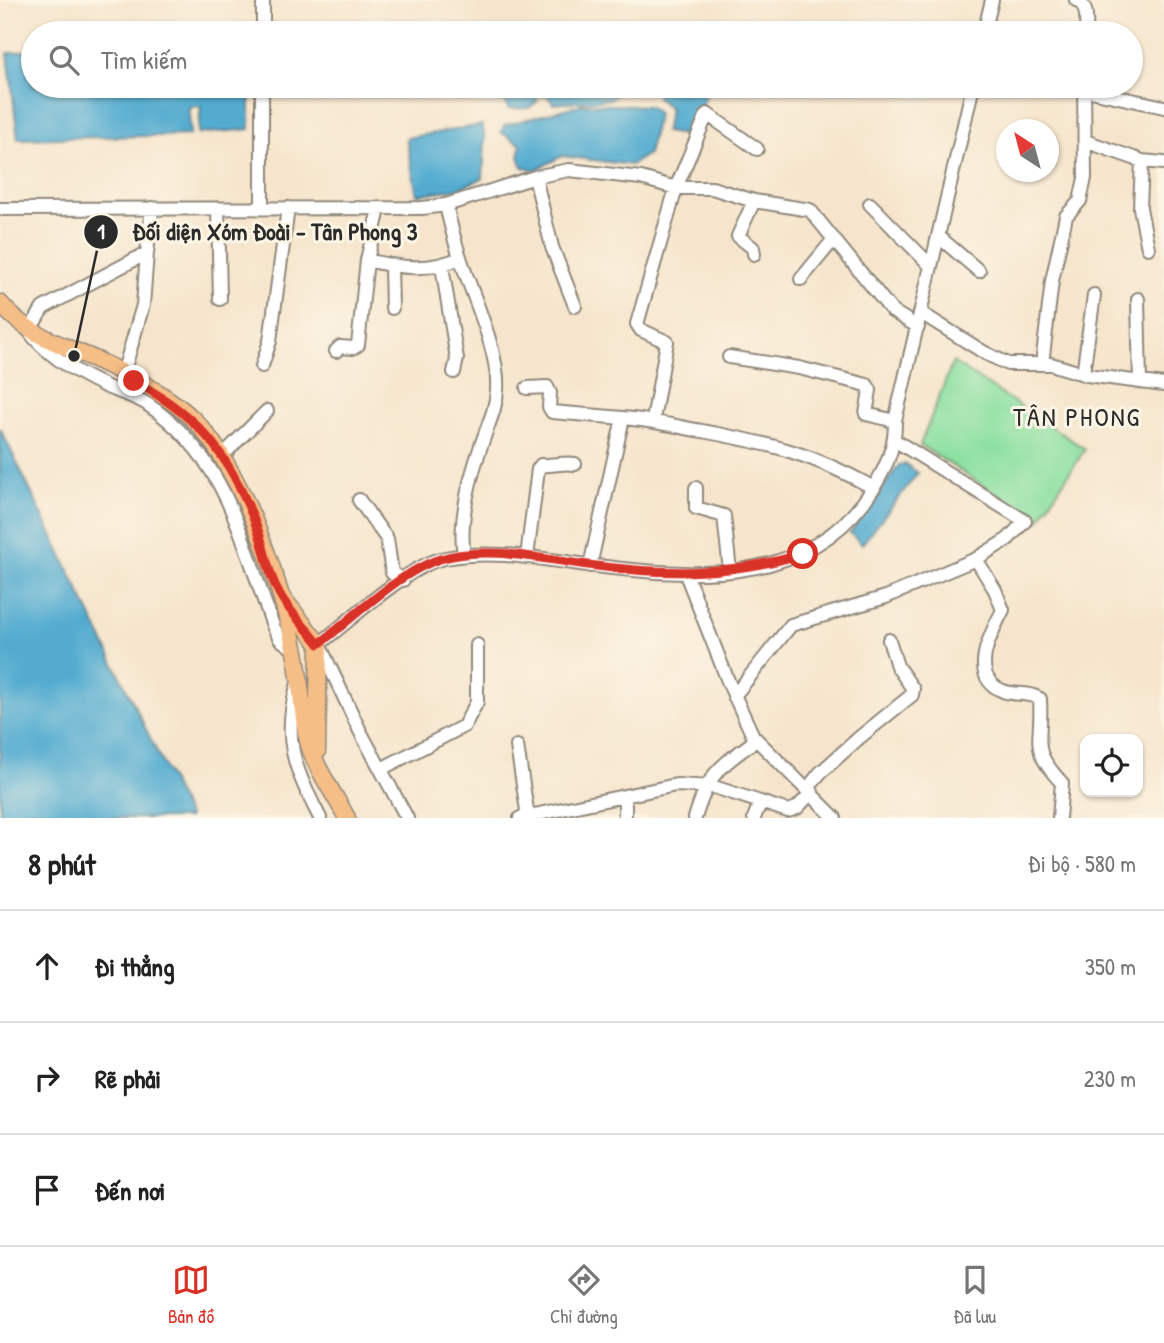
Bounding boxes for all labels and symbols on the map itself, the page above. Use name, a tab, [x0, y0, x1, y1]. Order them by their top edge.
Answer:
north arrow	[996, 119, 1059, 182]
callout: Đối diện Xóm Đoài - Tân Phong 3	[84, 209, 431, 254]
text: Đối diện Xóm Đoài - Tân Phong 3	[133, 215, 418, 248]
text: 1	[97, 217, 105, 246]
route end	[118, 365, 149, 396]
district label: TÂN PHONG	[1013, 399, 1141, 434]
route start	[787, 538, 818, 569]

